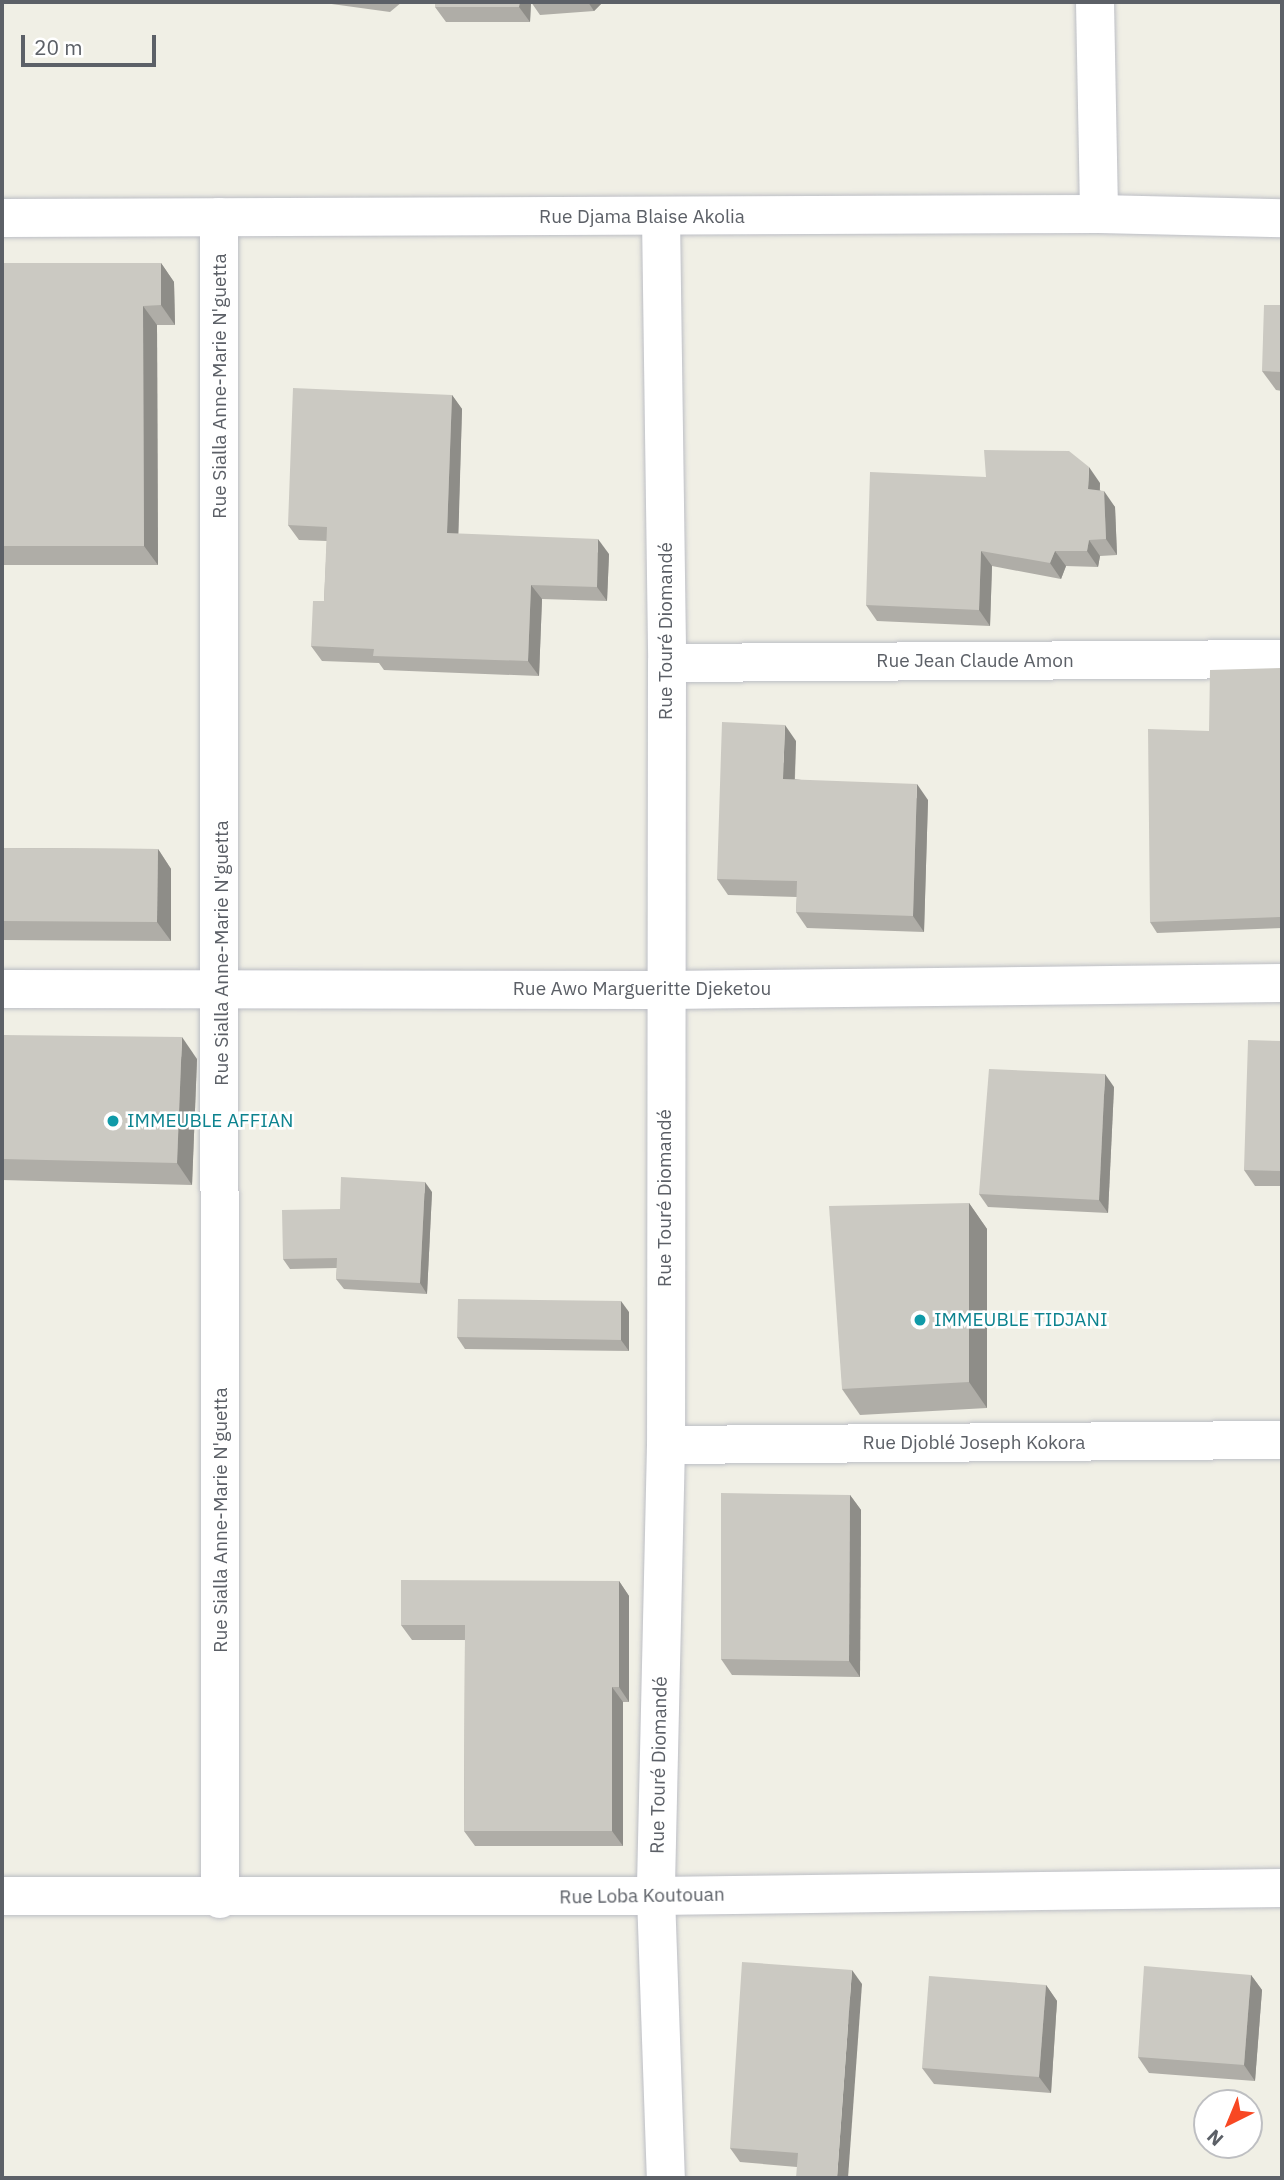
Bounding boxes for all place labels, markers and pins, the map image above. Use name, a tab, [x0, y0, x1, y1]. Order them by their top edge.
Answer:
place label: IMMEUBLE AFFIAN	[127, 1110, 294, 1132]
marker: IMMEUBLE AFFIAN	[105, 1113, 121, 1129]
place label: IMMEUBLE TIDJANI	[934, 1309, 1108, 1331]
marker: IMMEUBLE TIDJANI	[912, 1312, 928, 1328]

